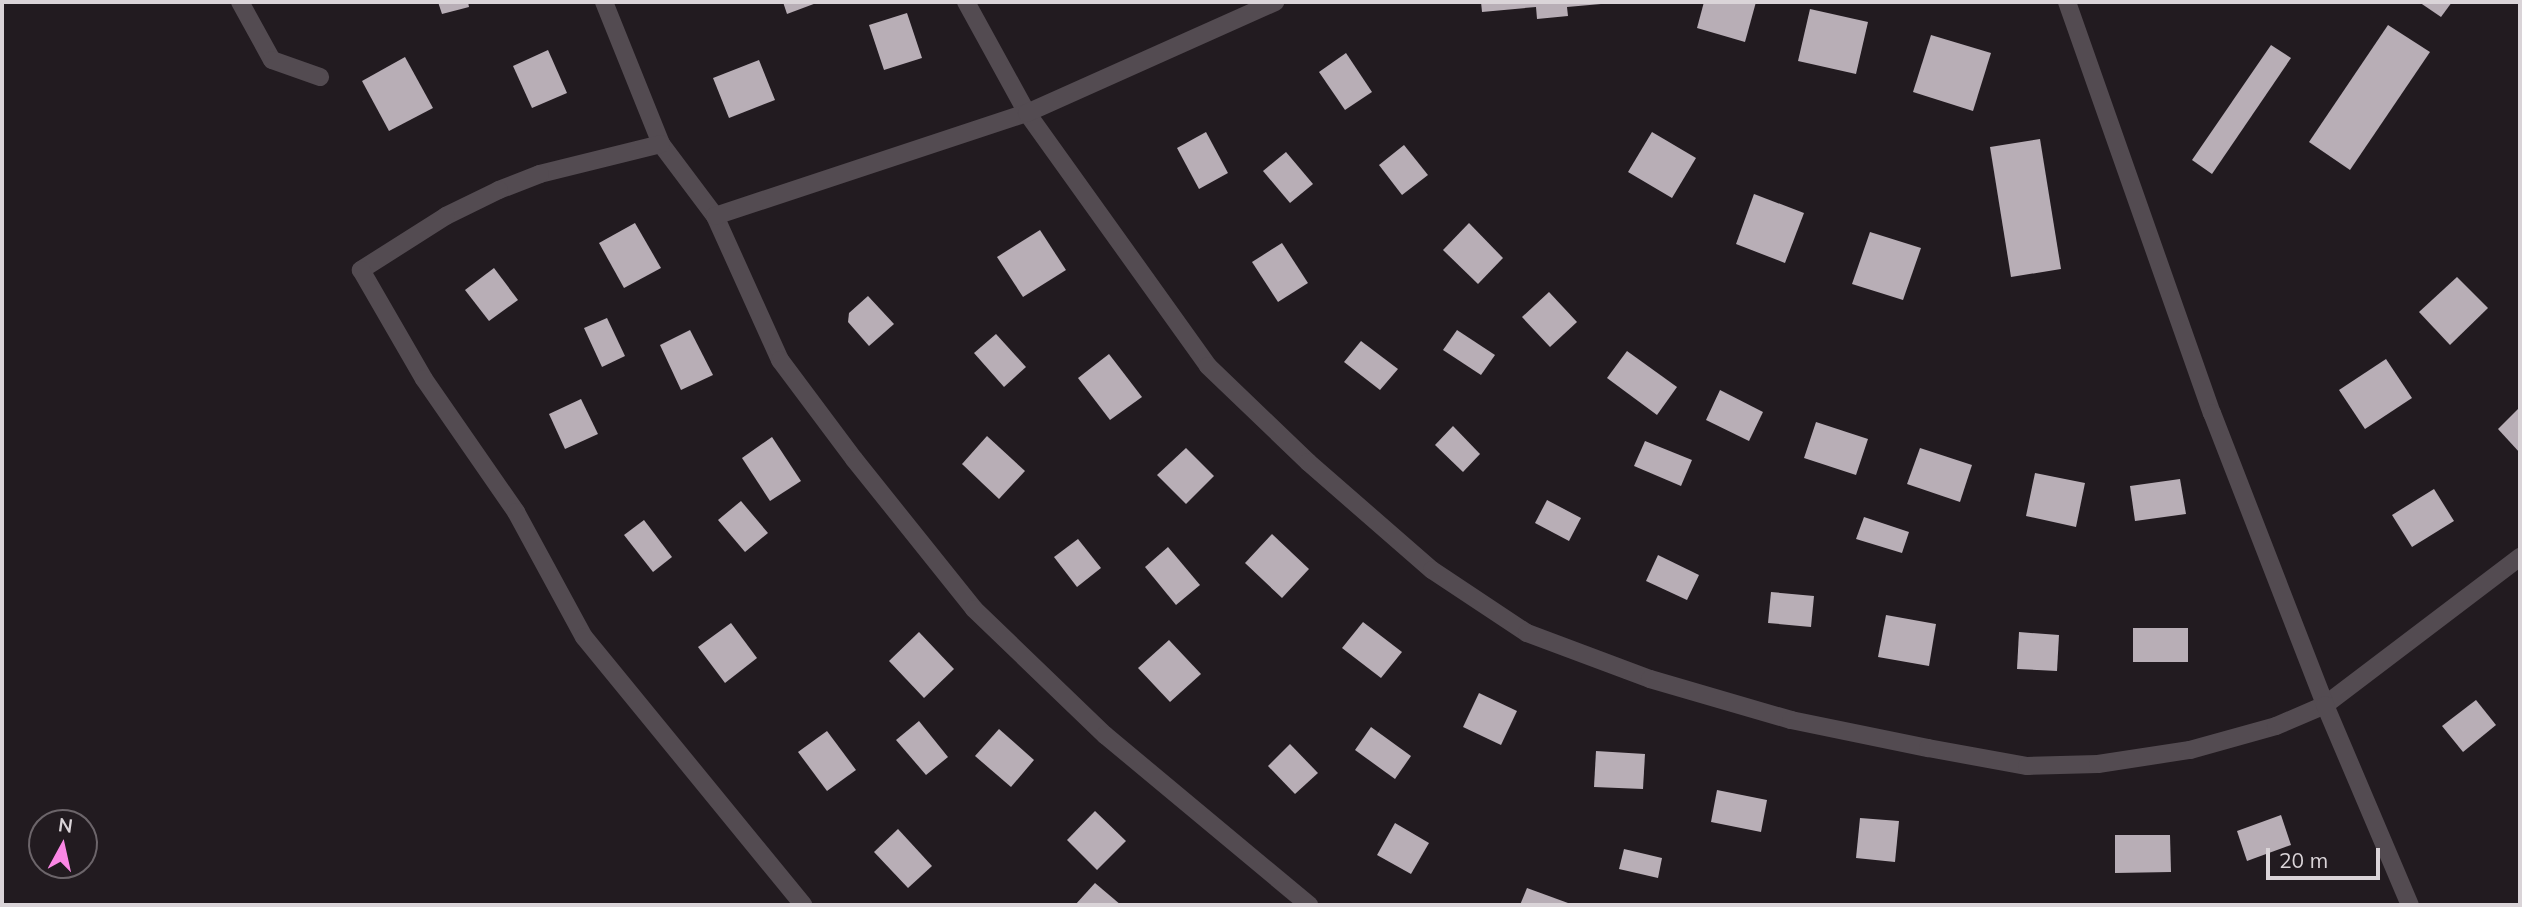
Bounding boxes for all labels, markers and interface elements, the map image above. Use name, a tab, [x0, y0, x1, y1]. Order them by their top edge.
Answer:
north arrow	[28, 809, 98, 879]
text: N	[57, 812, 74, 838]
scale bar	[2270, 834, 2384, 878]
text: 20 m	[2279, 847, 2328, 873]

